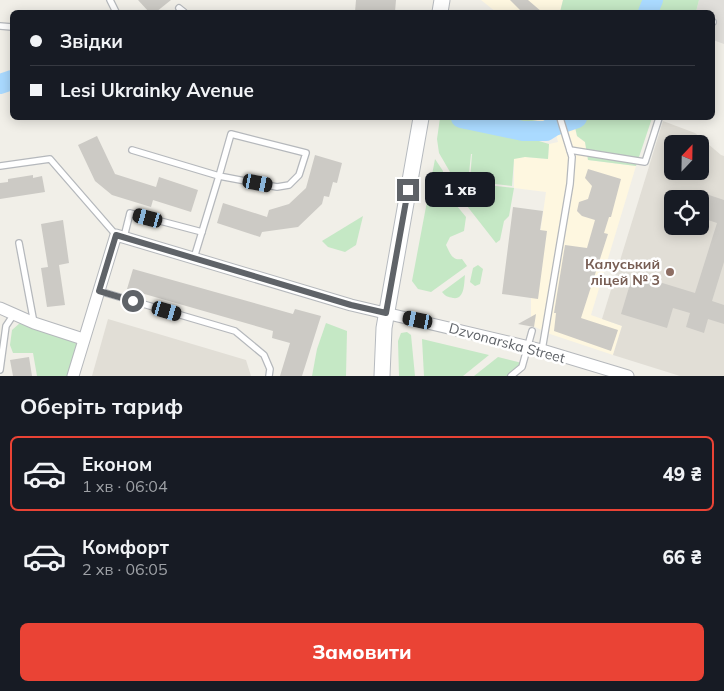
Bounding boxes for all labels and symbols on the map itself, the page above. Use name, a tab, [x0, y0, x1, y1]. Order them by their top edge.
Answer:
north arrow	[664, 135, 709, 180]
callout: 1 хв	[426, 172, 496, 208]
car	[241, 173, 274, 193]
route end	[397, 179, 419, 201]
car	[131, 207, 164, 229]
place label: Калуський ліцей № 3	[585, 255, 660, 289]
marker: Калуський ліцей № 3	[664, 266, 676, 278]
route start	[122, 290, 144, 312]
car	[150, 300, 183, 322]
car	[401, 310, 434, 330]
street label: Dzvonarska Street	[447, 319, 567, 367]

